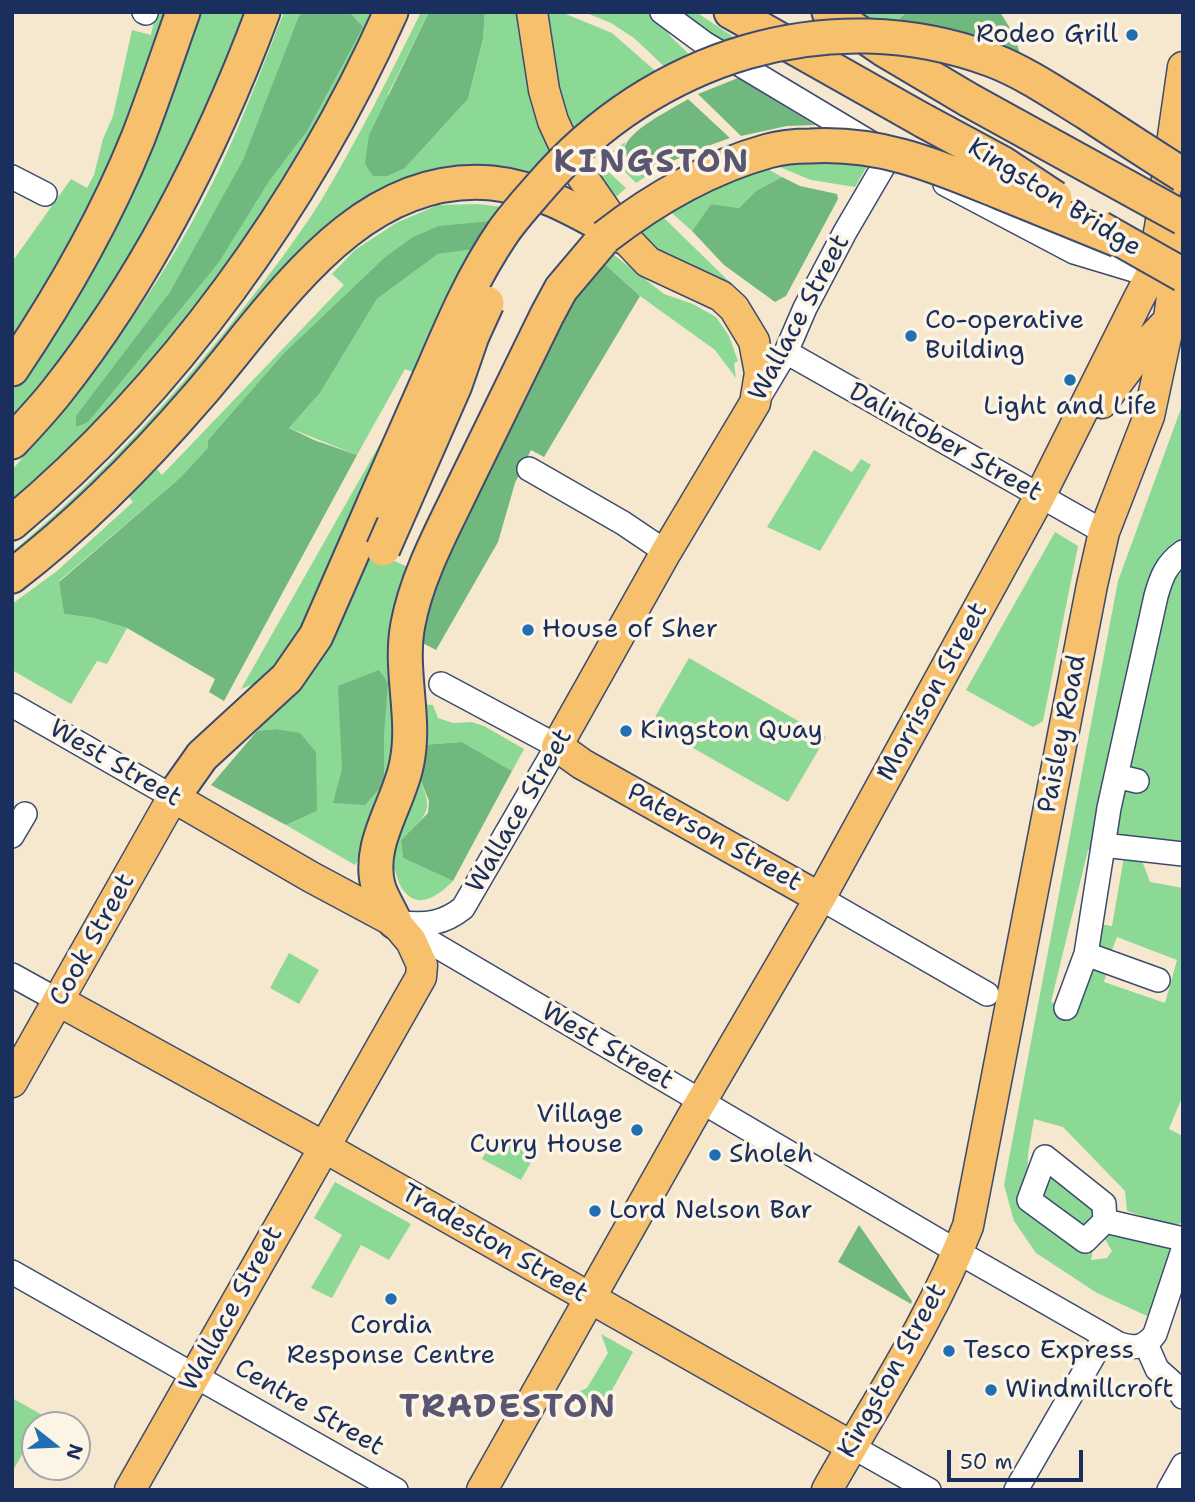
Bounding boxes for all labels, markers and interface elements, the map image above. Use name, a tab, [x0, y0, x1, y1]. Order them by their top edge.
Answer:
place label: Rodeo Grill	[976, 19, 1118, 51]
marker: Rodeo Grill	[1124, 27, 1140, 43]
street label: Kingston Bridge	[962, 132, 1146, 264]
district label: KINGSTON	[555, 143, 749, 183]
street label: Wallace Street	[743, 229, 857, 407]
place label: Co-operative Building	[925, 305, 1084, 366]
marker: Co-operative Building	[903, 328, 919, 344]
marker: Light and Life	[1062, 372, 1078, 388]
street label: Dalintober Street	[843, 377, 1047, 509]
place label: Light and Life	[983, 391, 1157, 423]
street label: Morrison Street	[871, 597, 995, 787]
place label: House of Sher	[542, 614, 718, 646]
marker: House of Sher	[520, 622, 536, 638]
street label: Paisley Road	[1032, 652, 1094, 816]
street label: West Street	[43, 714, 187, 814]
place label: Kingston Quay	[640, 715, 823, 747]
street label: Wallace Street	[460, 723, 580, 899]
marker: Kingston Quay	[618, 723, 634, 739]
street label: Paterson Street	[621, 777, 807, 899]
street label: Cook Street	[44, 868, 142, 1012]
street label: West Street	[535, 997, 679, 1097]
place label: Village Curry House	[470, 1099, 623, 1160]
marker: Village Curry House	[629, 1122, 645, 1138]
place label: Sholeh	[729, 1139, 813, 1171]
marker: Sholeh	[707, 1147, 723, 1163]
street label: Tradeston Street	[395, 1178, 593, 1310]
place label: Lord Nelson Bar	[609, 1195, 813, 1227]
marker: Lord Nelson Bar	[587, 1203, 603, 1219]
street label: Wallace Street	[174, 1221, 290, 1397]
street label: Kingston Street	[832, 1278, 954, 1464]
marker: Cordia Response Centre	[383, 1291, 399, 1307]
place label: Cordia Response Centre	[287, 1310, 495, 1372]
place label: Tesco Express	[963, 1335, 1134, 1367]
marker: Tesco Express	[941, 1343, 957, 1359]
street label: Centre Street	[229, 1353, 389, 1463]
place label: Windmillcroft	[1005, 1374, 1174, 1406]
marker: Windmillcroft	[983, 1382, 999, 1398]
district label: TRADESTON	[400, 1388, 616, 1428]
north arrow	[21, 1411, 91, 1481]
scale bar	[950, 1436, 1086, 1480]
text: N	[60, 1441, 89, 1463]
text: 50 m	[960, 1448, 1013, 1476]

